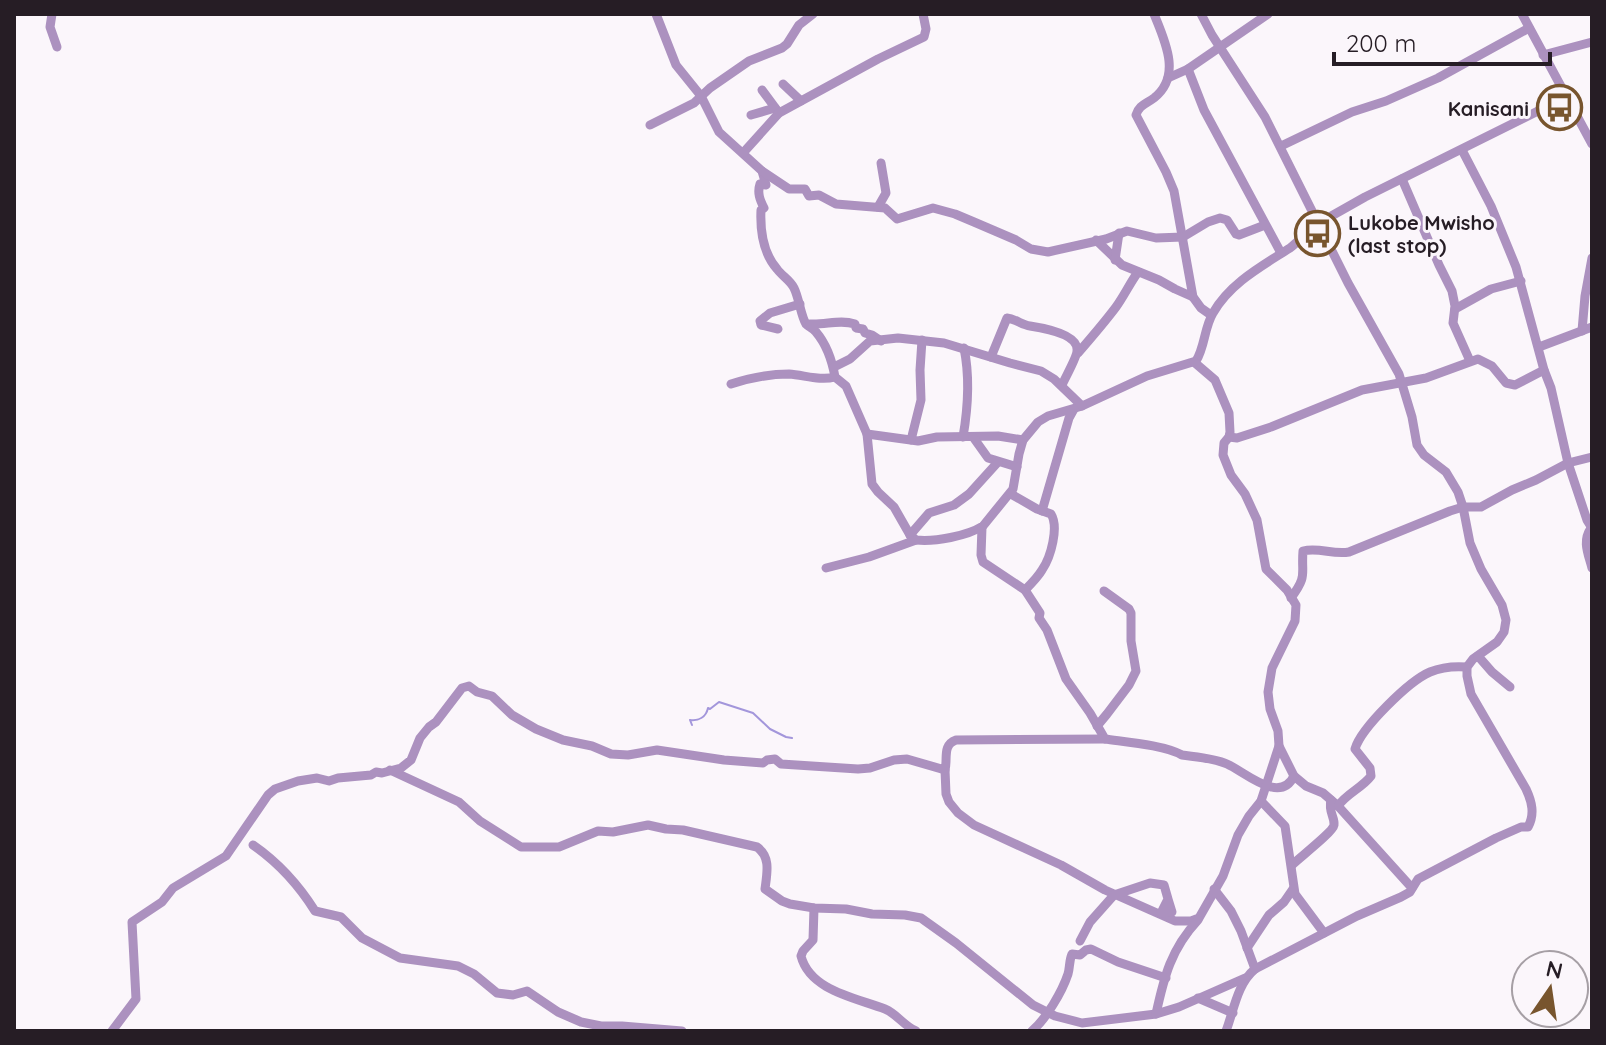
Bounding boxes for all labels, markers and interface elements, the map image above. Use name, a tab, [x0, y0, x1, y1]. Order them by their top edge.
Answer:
scale bar	[1334, 16, 1550, 66]
text: 200 m	[1346, 28, 1416, 58]
bus stop icon: Kanisani	[1536, 84, 1584, 132]
place label: Kanisani	[1448, 96, 1529, 121]
bus stop icon: Lukobe Mwisho (last stop)	[1293, 210, 1341, 258]
place label: Lukobe Mwisho (last stop)	[1348, 210, 1495, 258]
north arrow	[1510, 949, 1590, 1029]
text: N	[1543, 954, 1566, 985]

